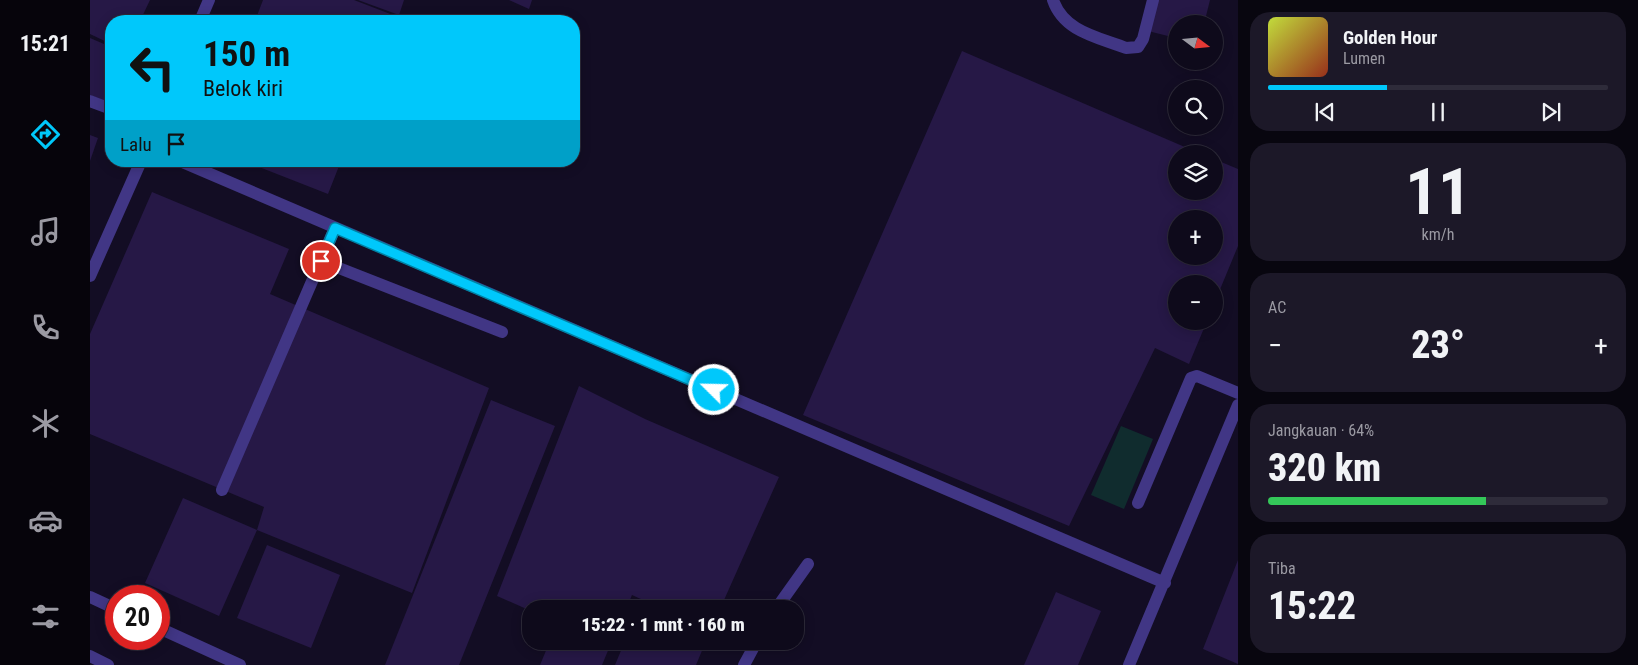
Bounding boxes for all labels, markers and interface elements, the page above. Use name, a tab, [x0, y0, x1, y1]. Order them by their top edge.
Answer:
north arrow	[1168, 15, 1222, 70]
map controls	[1168, 15, 1223, 330]
text: Golden Hour	[1343, 26, 1437, 49]
text: 15:21	[20, 31, 70, 56]
text: 150 m	[203, 34, 290, 75]
icon: left	[120, 35, 185, 100]
text: Lumen	[1343, 49, 1385, 68]
text: Belok kiri	[203, 76, 283, 101]
button: search	[1168, 80, 1223, 135]
icon: previous	[1311, 98, 1339, 126]
icon: pause	[1424, 98, 1452, 126]
icon: next	[1537, 98, 1565, 126]
icon: directions	[28, 117, 63, 152]
icon: arrive	[162, 130, 190, 158]
text: Lalu	[120, 133, 152, 156]
button: layers	[1168, 145, 1223, 200]
text: 11	[1405, 154, 1471, 230]
button: +	[1168, 210, 1223, 265]
icon: music	[28, 214, 63, 249]
text: km/h	[1422, 225, 1454, 244]
pin	[300, 240, 342, 282]
icon: arrive	[307, 247, 335, 275]
button: −	[1168, 275, 1223, 330]
text: AC	[1268, 298, 1286, 317]
icon: phone	[28, 310, 63, 345]
text: 23°	[1411, 323, 1465, 367]
text: −	[1268, 329, 1282, 362]
text: +	[1594, 329, 1608, 362]
position arrow	[687, 363, 739, 415]
icon: climate	[28, 406, 63, 441]
text: Jangkauan · 64%	[1268, 421, 1374, 440]
text: 320 km	[1268, 446, 1381, 490]
icon: car	[28, 503, 63, 538]
text: Tiba	[1268, 559, 1296, 578]
text: 15:22	[1268, 584, 1356, 628]
speed limit sign: 20	[105, 585, 170, 650]
icon: filters	[28, 599, 63, 634]
text: 15:22 · 1 mnt · 160 m	[581, 613, 745, 636]

